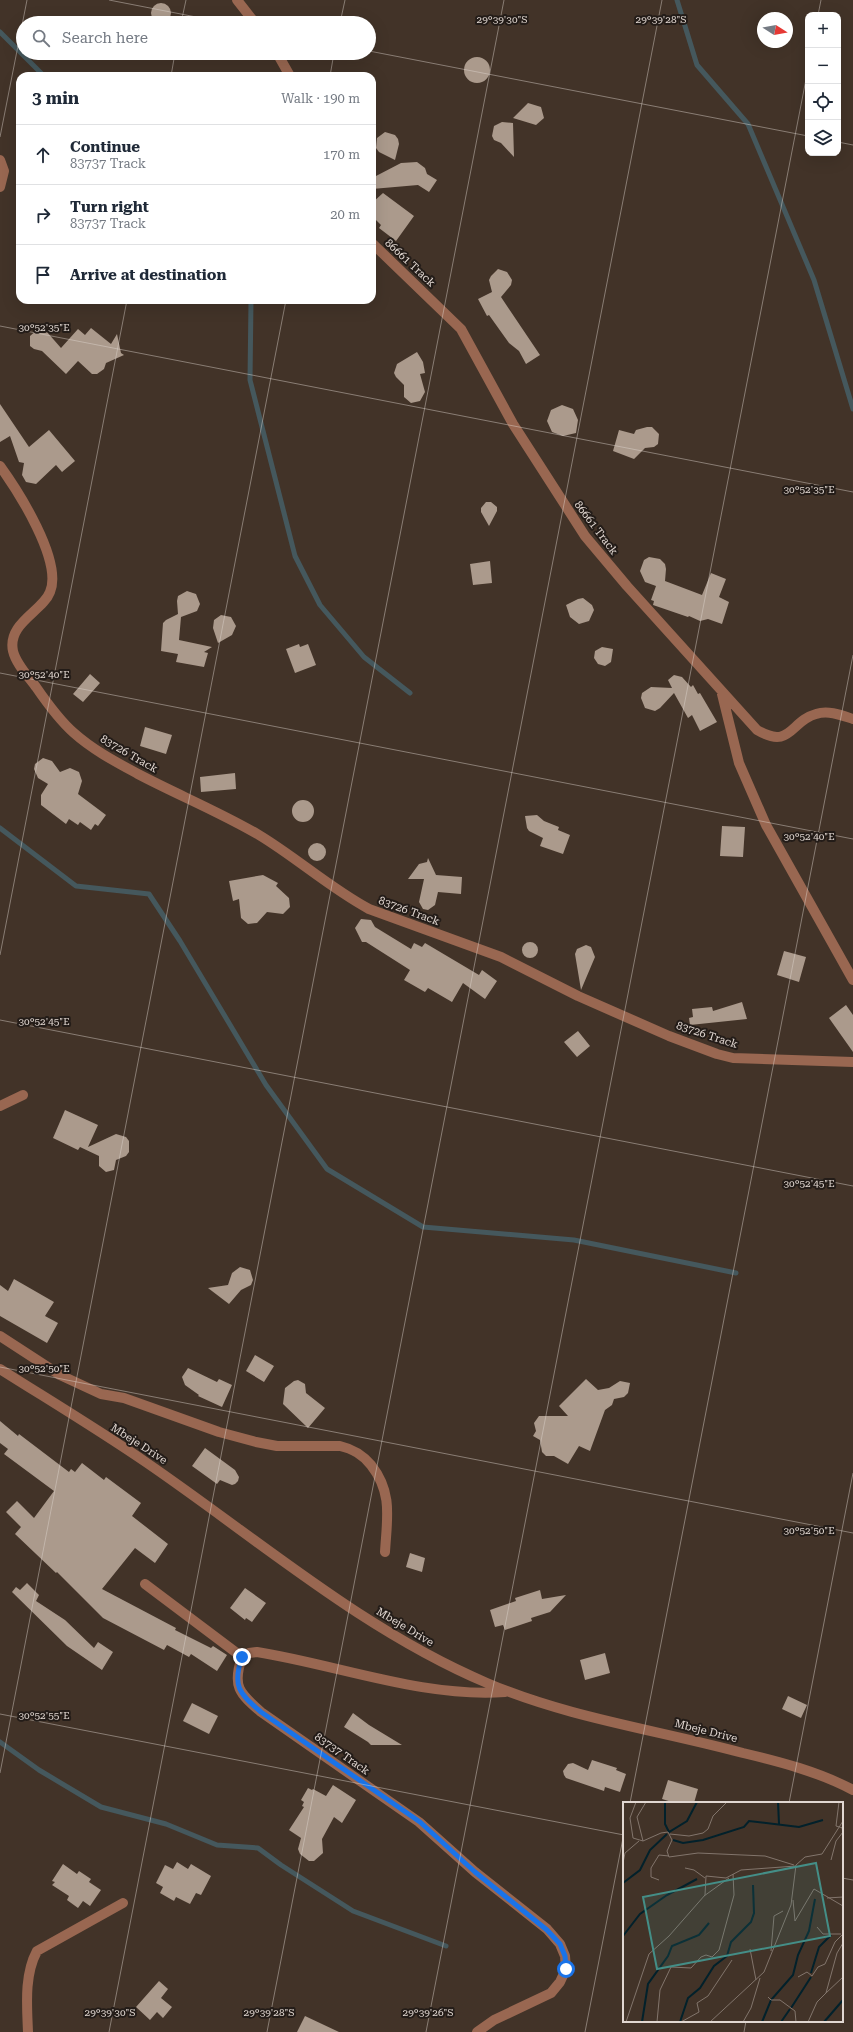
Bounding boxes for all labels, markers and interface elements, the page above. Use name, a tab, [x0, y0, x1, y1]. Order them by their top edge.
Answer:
north arrow	[757, 12, 793, 48]
map controls	[805, 12, 841, 156]
button: +	[805, 12, 841, 48]
text: 29°39'30"S	[477, 14, 527, 25]
text: 29°39'28"S	[636, 14, 686, 25]
search box	[16, 16, 376, 60]
icon: search	[30, 27, 52, 49]
text: Search here	[62, 29, 148, 47]
button: −	[805, 48, 841, 84]
button: locate	[805, 84, 841, 120]
text: 3 min	[32, 88, 79, 108]
text: Walk · 190 m	[281, 91, 360, 106]
button: layers	[805, 120, 841, 156]
text: Continue	[70, 138, 140, 156]
icon: ahead	[32, 144, 54, 166]
text: 170 m	[323, 147, 360, 162]
text: 83737 Track	[70, 156, 146, 171]
text: Turn right	[70, 198, 149, 216]
icon: right	[32, 204, 54, 226]
text: 20 m	[330, 207, 360, 222]
text: 83737 Track	[70, 216, 146, 231]
street label: 86661 Track	[382, 236, 438, 290]
icon: arrive	[32, 264, 54, 286]
text: Arrive at destination	[70, 266, 226, 284]
text: 30°52'35"E	[18, 322, 70, 333]
text: 30°52'35"E	[783, 484, 835, 495]
street label: 86661 Track	[571, 498, 621, 558]
text: 30°52'40"E	[18, 669, 70, 680]
street label: 83726 Track	[98, 732, 160, 776]
text: 30°52'40"E	[783, 831, 835, 842]
street label: 83726 Track	[377, 894, 441, 928]
text: 30°52'45"E	[18, 1016, 70, 1027]
street label: 83726 Track	[674, 1019, 740, 1051]
text: 30°52'45"E	[783, 1178, 835, 1189]
text: 30°52'50"E	[18, 1363, 70, 1374]
street label: Mbeje Drive	[108, 1421, 170, 1467]
text: 30°52'50"E	[783, 1525, 835, 1536]
street label: Mbeje Drive	[374, 1605, 436, 1649]
route end	[233, 1648, 251, 1666]
text: 30°52'55"E	[18, 1710, 70, 1721]
street label: Mbeje Drive	[673, 1717, 739, 1745]
street label: 83737 Track	[312, 1730, 372, 1778]
inset map	[623, 1802, 843, 2022]
route start	[557, 1960, 575, 1978]
text: 29°39'30"S	[85, 2007, 135, 2018]
text: 29°39'28"S	[244, 2007, 294, 2018]
text: 29°39'26"S	[403, 2007, 453, 2018]

